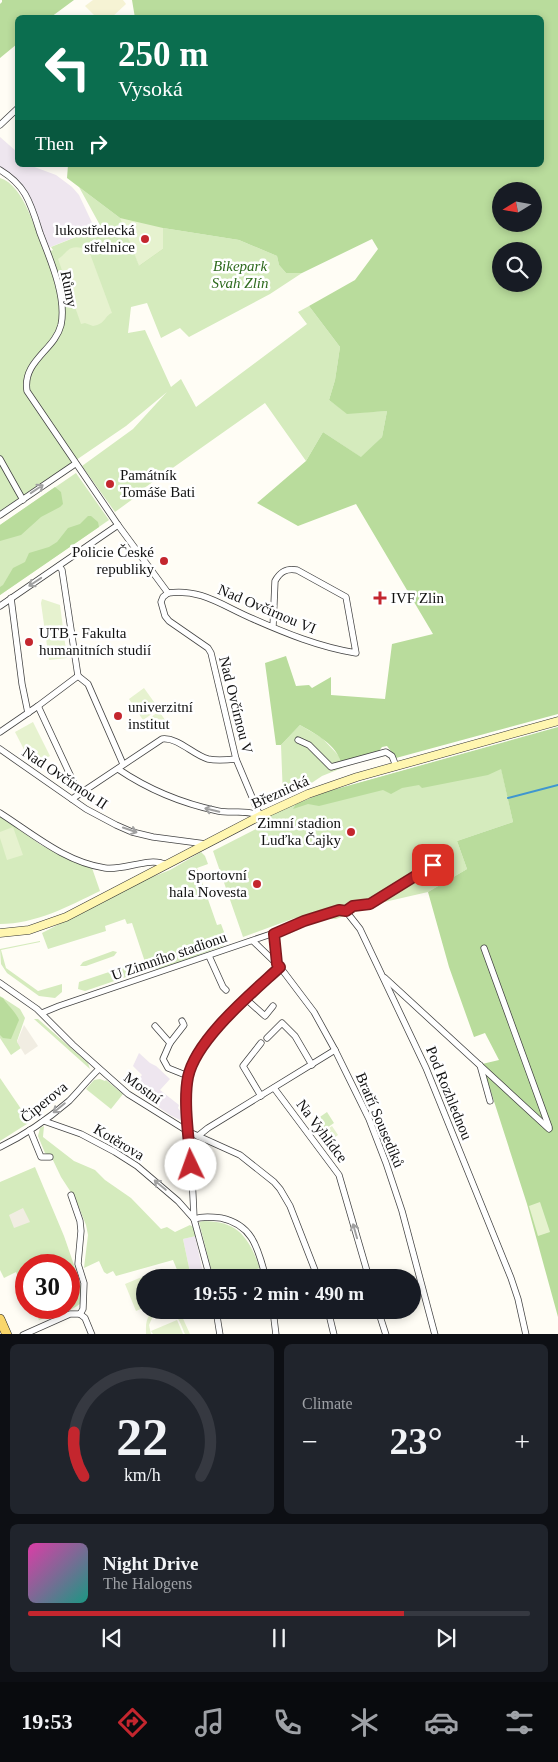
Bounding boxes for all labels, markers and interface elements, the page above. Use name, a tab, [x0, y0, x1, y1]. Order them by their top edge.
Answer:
icon: left	[35, 35, 100, 100]
text: 250 m	[118, 35, 208, 74]
text: Vysoká	[118, 76, 183, 101]
icon: right	[84, 130, 112, 158]
text: Then	[35, 133, 74, 154]
north arrow	[492, 182, 542, 232]
map controls	[492, 182, 542, 292]
place label: lukostřelecká střelnice	[55, 222, 135, 255]
marker: lukostřelecká střelnice	[139, 233, 151, 245]
button: search	[492, 242, 542, 292]
park label: Bikepark Svah Zlín	[211, 258, 269, 291]
street label: Růmy	[58, 269, 80, 309]
place label: Památník Tomáše Bati	[120, 467, 195, 500]
marker: Památník Tomáše Bati	[104, 478, 116, 490]
one-way arrow	[30, 484, 44, 494]
place label: Policie České republiky	[72, 544, 154, 577]
marker: Policie České republiky	[158, 555, 170, 567]
one-way arrow	[28, 578, 42, 588]
street label: Nad Ovčírnou VI	[216, 581, 318, 637]
place label: IVF Zlin	[391, 590, 444, 606]
marker: IVF Zlin	[373, 591, 387, 605]
place label: UTB - Fakulta humanitních studií	[39, 625, 151, 658]
marker: UTB - Fakulta humanitních studií	[23, 636, 35, 648]
street label: Nad Ovčírnou V	[216, 655, 256, 755]
place label: univerzitní institut	[128, 699, 193, 732]
marker: univerzitní institut	[112, 710, 124, 722]
street label: Nad Ovčírnou II	[19, 744, 111, 812]
street label: Březnická	[249, 772, 311, 812]
one-way arrow	[205, 805, 221, 814]
place label: Zimní stadion Luďka Čajky	[257, 815, 341, 848]
one-way arrow	[121, 826, 137, 835]
marker: Zimní stadion Luďka Čajky	[345, 826, 357, 838]
pin	[412, 844, 454, 886]
icon: arrive	[419, 851, 447, 879]
place label: Sportovní hala Novesta	[169, 867, 247, 900]
marker: Sportovní hala Novesta	[251, 878, 263, 890]
street label: U Zimního stadionu	[109, 929, 229, 983]
street label: Pod Rozhlednou	[423, 1044, 475, 1143]
street label: Mostní	[121, 1069, 165, 1107]
street label: Bratří Sousedíků	[353, 1070, 407, 1170]
street label: Čiperova	[18, 1078, 71, 1126]
street label: Na Vyhlídce	[293, 1097, 351, 1166]
one-way arrow	[53, 1103, 66, 1114]
street label: Kotěrova	[91, 1121, 147, 1163]
position arrow	[164, 1138, 216, 1190]
one-way arrow	[153, 1179, 166, 1190]
one-way arrow	[350, 1223, 360, 1239]
speed limit sign: 30	[15, 1254, 80, 1319]
text: 19:55 · 2 min · 490 m	[193, 1283, 364, 1304]
text: Climate	[302, 1395, 353, 1412]
text: 22	[116, 1409, 168, 1466]
text: 23°	[389, 1420, 443, 1462]
text: −	[302, 1426, 318, 1457]
text: +	[514, 1426, 530, 1457]
text: km/h	[124, 1465, 160, 1485]
text: Night Drive	[103, 1553, 199, 1574]
text: The Halogens	[103, 1575, 192, 1592]
icon: previous	[98, 1624, 126, 1652]
icon: pause	[265, 1624, 293, 1652]
icon: next	[432, 1624, 460, 1652]
icon: directions	[115, 1705, 150, 1740]
icon: music	[192, 1705, 227, 1740]
icon: phone	[270, 1705, 305, 1740]
icon: climate	[347, 1705, 382, 1740]
icon: car	[424, 1705, 459, 1740]
icon: filters	[502, 1705, 537, 1740]
text: 19:53	[21, 1709, 73, 1734]

